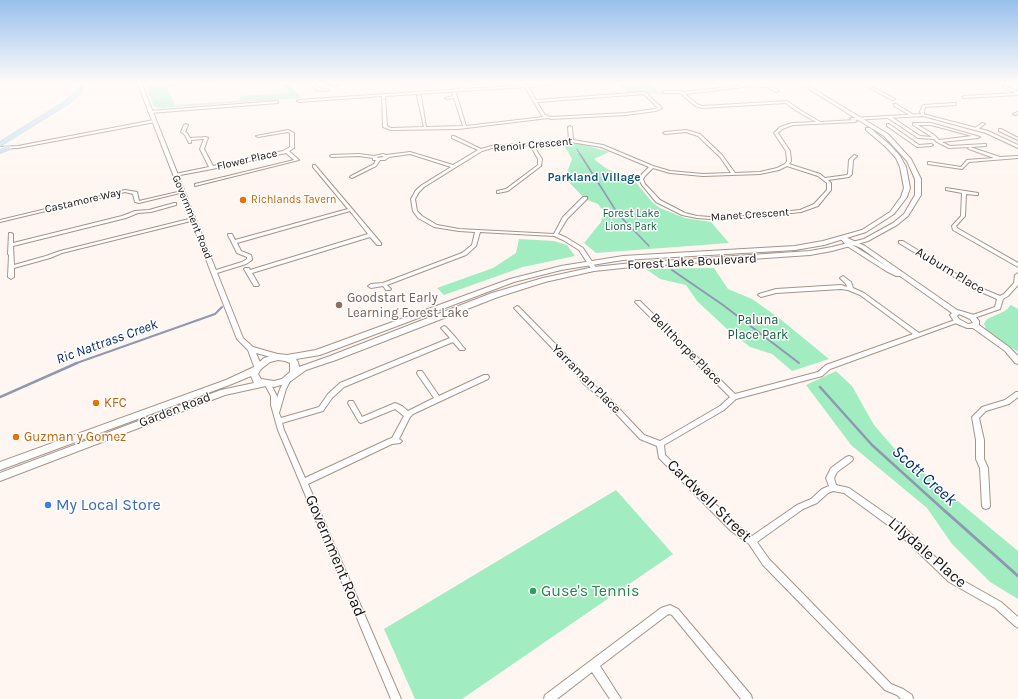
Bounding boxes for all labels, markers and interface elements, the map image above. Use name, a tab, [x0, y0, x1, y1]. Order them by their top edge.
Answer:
street label: Renoir Crescent	[493, 135, 573, 155]
street label: Flower Place	[215, 147, 279, 173]
district label: Parkland Village	[547, 171, 641, 185]
street label: Government Road	[169, 173, 215, 261]
street label: Castamore Way	[44, 186, 122, 216]
place label: Richlands Tavern	[251, 193, 336, 207]
marker: Richlands Tavern	[238, 195, 248, 205]
street label: Manet Crescent	[710, 206, 790, 224]
park label: Forest Lake Lions Park	[603, 207, 659, 233]
street label: Auburn Place	[913, 244, 987, 298]
street label: Forest Lake Boulevard	[627, 251, 757, 273]
place label: Goodstart Early Learning Forest Lake	[347, 290, 469, 321]
marker: Goodstart Early Learning Forest Lake	[334, 300, 344, 310]
street label: Bellthorpe Place	[647, 310, 725, 388]
park label: Paluna Place Park	[728, 312, 788, 343]
water label: Ric Nattrass Creek	[54, 316, 160, 368]
street label: Yarraman Place	[548, 341, 624, 417]
street label: Garden Road	[137, 389, 213, 431]
place label: KFC	[104, 395, 127, 411]
marker: KFC	[91, 398, 101, 408]
place label: Guzman y Gomez	[24, 429, 126, 445]
marker: Guzman y Gomez	[11, 432, 21, 442]
water label: Scott Creek	[887, 442, 961, 510]
street label: Cardwell Street	[663, 456, 755, 546]
street label: Government Road	[301, 492, 369, 620]
place label: My Local Store	[56, 495, 161, 515]
marker: My Local Store	[43, 500, 53, 510]
street label: Lilydale Place	[884, 514, 970, 592]
place label: Guse's Tennis	[541, 581, 640, 601]
marker: Guse's Tennis	[528, 586, 538, 596]

